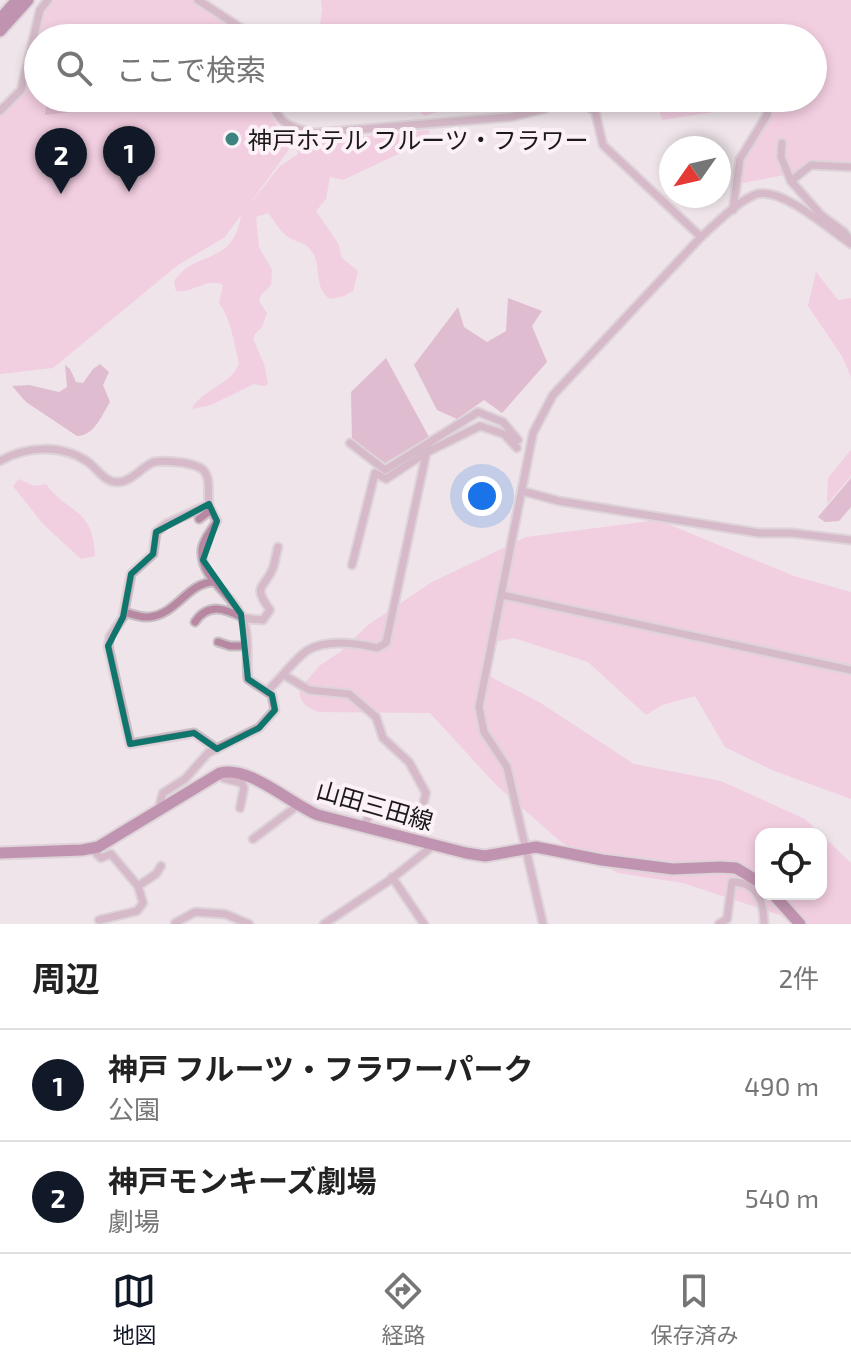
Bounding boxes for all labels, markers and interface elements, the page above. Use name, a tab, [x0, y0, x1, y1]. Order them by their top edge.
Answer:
search box	[24, 24, 827, 112]
icon: search	[52, 46, 96, 90]
text: ここで検索	[116, 51, 266, 87]
place label: 神戸ホテル フルーツ・フラワー	[248, 125, 589, 154]
pin: 1	[103, 126, 155, 192]
pin: 2	[35, 128, 87, 194]
marker: 神戸ホテル フルーツ・フラワー	[223, 130, 241, 148]
north arrow	[659, 136, 731, 208]
your location	[462, 476, 502, 516]
street label: 山田三田線	[313, 775, 437, 835]
map controls	[755, 828, 827, 900]
button: locate	[755, 828, 827, 900]
text: 周辺	[32, 957, 100, 998]
text: 2件	[778, 962, 819, 993]
text: 神戸 フルーツ・フラワーパーク	[108, 1050, 534, 1086]
text: 1	[52, 1070, 64, 1101]
text: 490 m	[744, 1070, 819, 1101]
text: 公園	[108, 1093, 160, 1124]
text: 神戸モンキーズ劇場	[108, 1162, 377, 1198]
text: 2	[50, 1182, 66, 1213]
text: 540 m	[745, 1182, 819, 1213]
text: 劇場	[108, 1205, 160, 1236]
tab: 地図	[112, 1269, 157, 1349]
tab: 経路	[381, 1269, 426, 1349]
tab: 保存済み	[650, 1269, 739, 1349]

